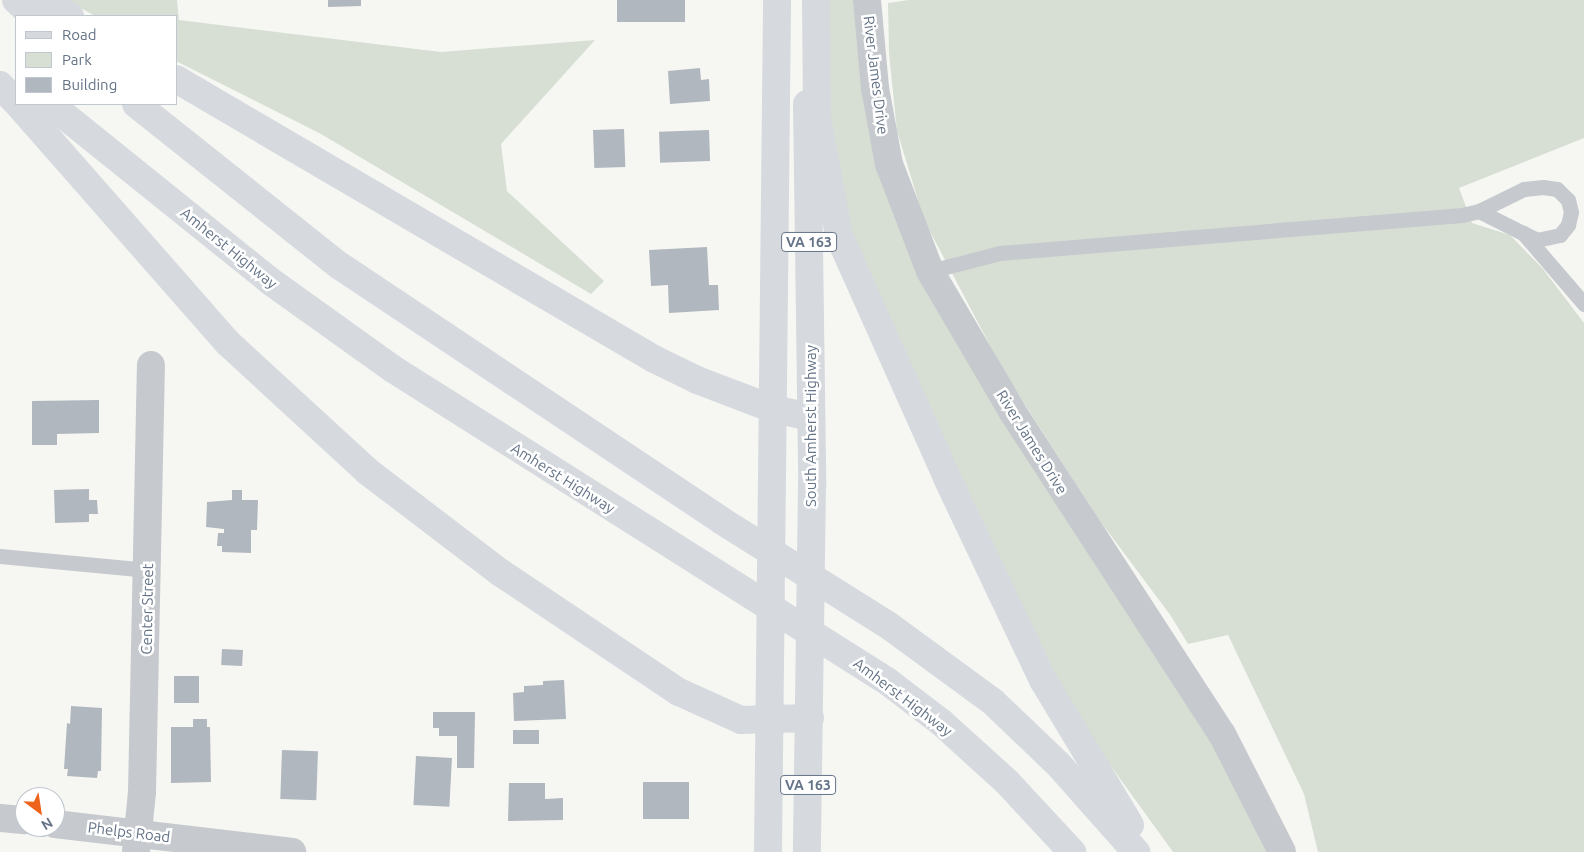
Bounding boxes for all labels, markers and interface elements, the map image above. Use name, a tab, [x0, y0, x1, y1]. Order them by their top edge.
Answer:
legend	[15, 15, 178, 105]
street label: River James Drive	[860, 15, 892, 135]
text: Road	[62, 26, 97, 43]
text: Park	[62, 51, 92, 68]
text: Building	[62, 76, 117, 93]
street label: Amherst Highway	[177, 204, 281, 292]
road number: VA 163	[780, 230, 838, 253]
street label: South Amherst Highway	[802, 345, 820, 507]
street label: River James Drive	[993, 387, 1071, 497]
street label: Amherst Highway	[508, 439, 618, 517]
street label: Center Street	[137, 563, 157, 655]
street label: Amherst Highway	[850, 654, 956, 740]
road number: VA 163	[779, 774, 837, 796]
north arrow	[15, 787, 65, 837]
text: N	[39, 814, 56, 834]
street label: Phelps Road	[87, 818, 171, 846]

